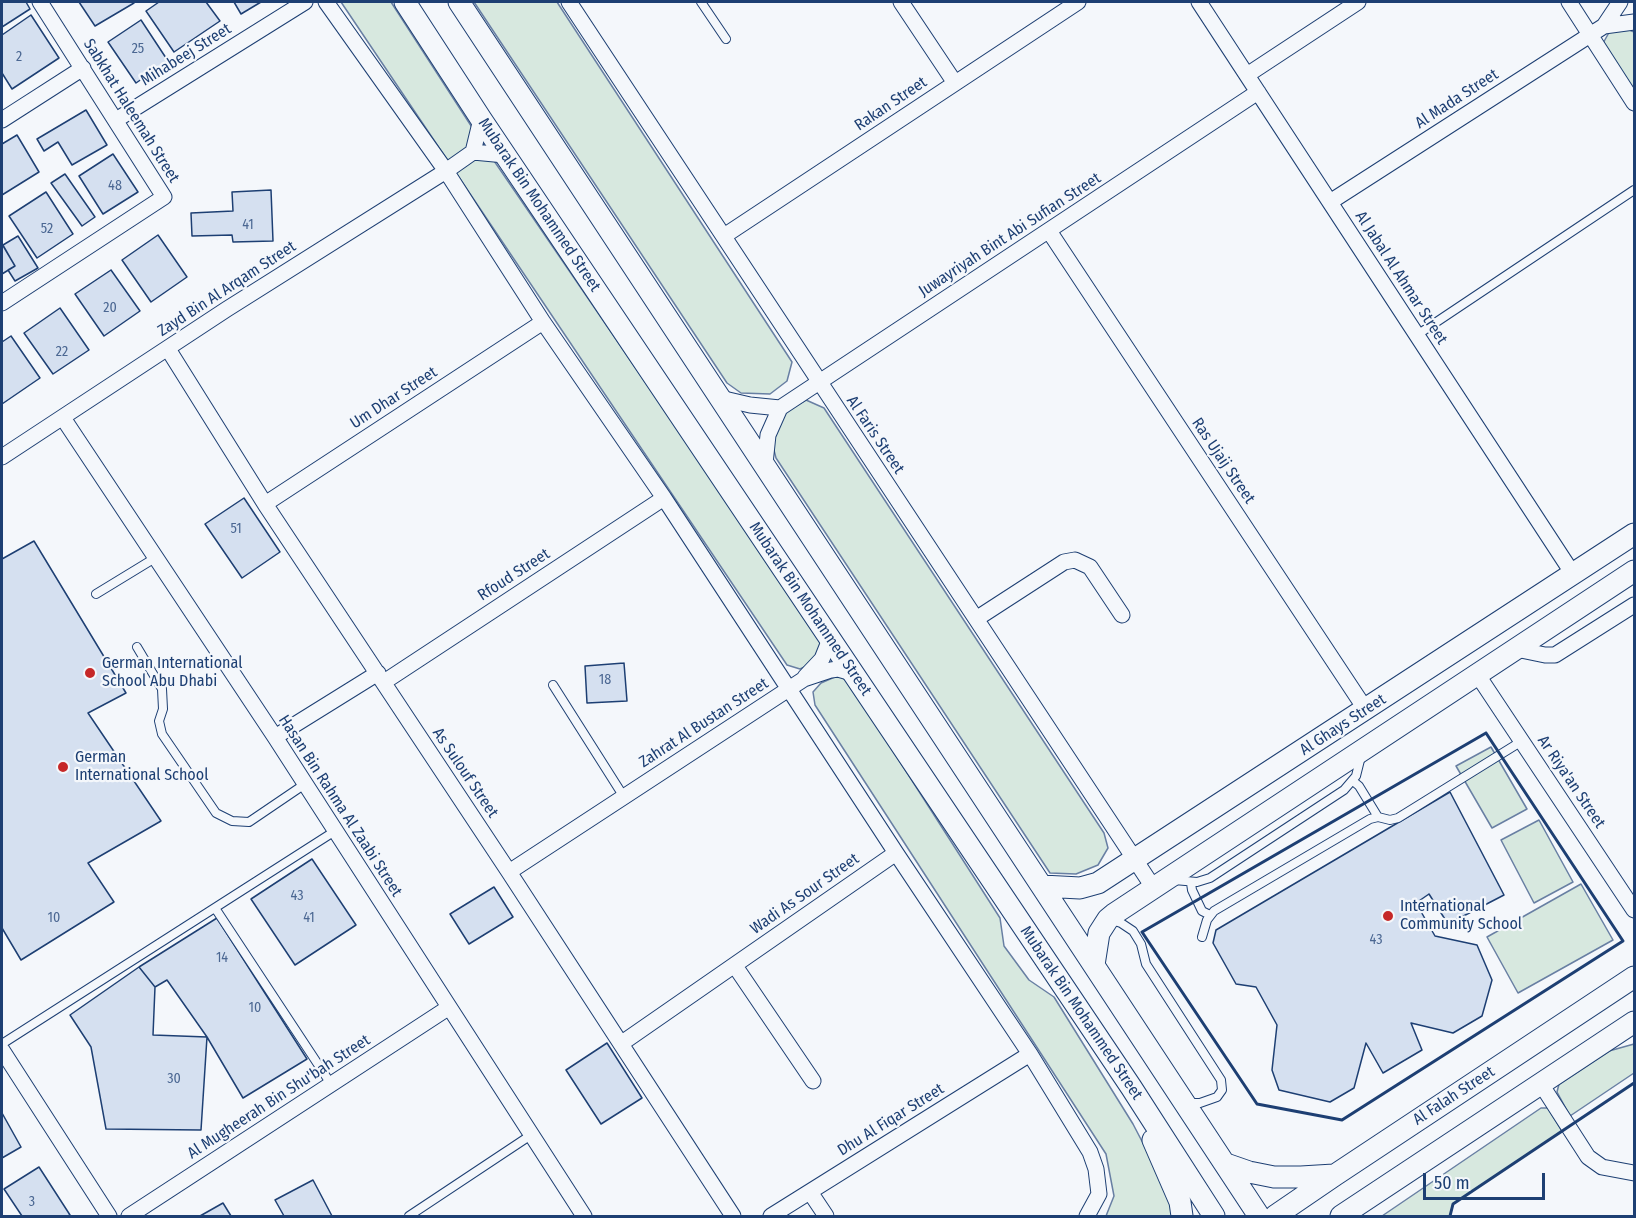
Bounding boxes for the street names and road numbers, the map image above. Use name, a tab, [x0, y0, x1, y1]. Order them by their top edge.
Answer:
street label: Mihabeej Street	[137, 20, 235, 90]
street label: Sabkhat Haleemah Street	[79, 36, 183, 186]
street label: Al Mada Street	[1412, 65, 1502, 133]
street label: Rakan Street	[851, 73, 931, 135]
street label: Mubarak Bin Mohammed Street	[474, 115, 604, 295]
street label: Juwayriyah Bint Abi Sufian Street	[915, 169, 1105, 301]
street label: Al Jabal Al Ahmar Street	[1351, 208, 1451, 348]
street label: Zayd Bin Al Arqam Street	[154, 237, 300, 341]
street label: Um Dhar Street	[347, 363, 441, 433]
street label: Al Faris Street	[842, 392, 908, 478]
street label: Ras Ujaij Street	[1187, 414, 1259, 508]
street label: Mubarak Bin Mohammed Street	[745, 519, 875, 699]
street label: Rfoud Street	[474, 545, 554, 605]
street label: Zahrat Al Bustan Street	[636, 674, 772, 772]
street label: Al Ghays Street	[1296, 690, 1390, 760]
street label: Hasan Bin Rahma Al Zaabi Street	[274, 712, 406, 900]
street label: As Sulouf Street	[428, 724, 502, 822]
street label: Ar Riya'an Street	[1533, 732, 1609, 832]
street label: Wadi As Sour Street	[747, 849, 863, 939]
street label: Mubarak Bin Mohammed Street	[1016, 923, 1146, 1103]
street label: Al Mugheerah Bin Shu'bah Street	[184, 1031, 374, 1163]
street label: Al Falah Street	[1410, 1062, 1498, 1130]
street label: Dhu Al Fiqar Street	[834, 1080, 948, 1160]

